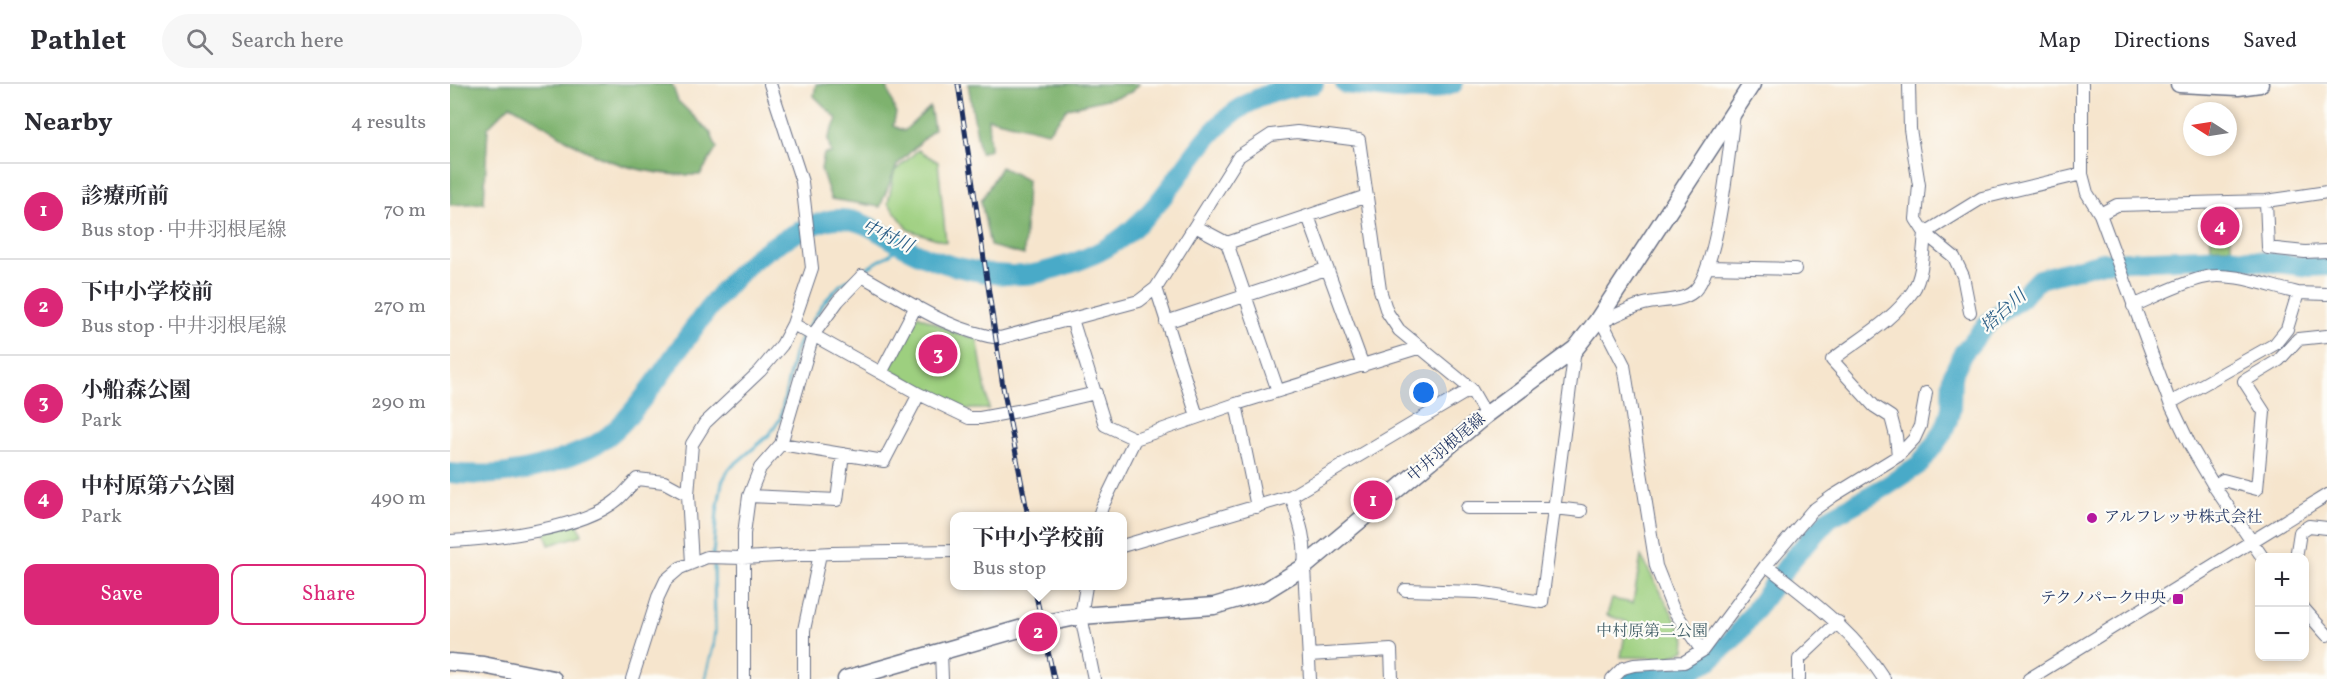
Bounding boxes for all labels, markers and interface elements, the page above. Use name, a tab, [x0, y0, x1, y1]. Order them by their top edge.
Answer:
search box	[162, 14, 582, 68]
text: Pathlet	[30, 22, 126, 61]
icon: search	[183, 25, 216, 58]
text: Search here	[231, 26, 344, 57]
text: Map	[2039, 27, 2081, 56]
text: Directions	[2114, 27, 2210, 56]
text: Saved	[2243, 27, 2297, 56]
north arrow	[2183, 102, 2237, 156]
text: Nearby	[24, 105, 113, 141]
text: 4 results	[351, 109, 426, 137]
text: 診療所前	[81, 182, 169, 213]
text: 1	[39, 197, 48, 225]
text: 70 m	[383, 197, 426, 225]
pin: 4	[2200, 204, 2240, 248]
water label: 中村川	[857, 214, 919, 261]
text: Bus stop · 中井羽根尾線	[81, 217, 287, 245]
text: 下中小学校前	[81, 278, 213, 309]
water label: 塔台川	[1976, 283, 2034, 339]
text: 2	[38, 293, 49, 321]
text: 270 m	[373, 293, 426, 321]
text: Bus stop · 中井羽根尾線	[81, 313, 287, 341]
pin: 3	[918, 332, 958, 376]
text: 小船森公園	[81, 376, 191, 407]
your location	[1409, 378, 1438, 407]
text: 3	[38, 389, 49, 417]
text: 290 m	[371, 389, 426, 417]
text: Park	[81, 407, 122, 435]
street label: 中井羽根尾線	[1403, 409, 1491, 487]
text: 中村原第六公園	[81, 472, 235, 503]
pin: 1	[1354, 478, 1392, 522]
text: 4	[37, 485, 50, 513]
text: 490 m	[370, 485, 426, 513]
text: Park	[81, 503, 122, 531]
place label: アルフレッサ株式会社	[2104, 507, 2263, 529]
marker: アルフレッサ株式会社	[2085, 511, 2099, 525]
popup	[950, 512, 1127, 590]
text: 下中小学校前	[972, 524, 1105, 555]
map controls	[2255, 553, 2309, 661]
button: +	[2255, 553, 2309, 607]
text: Bus stop	[972, 555, 1046, 583]
button: Save	[24, 564, 219, 625]
button: Share	[231, 564, 426, 625]
place label: テクノパーク中央	[2040, 588, 2166, 610]
marker: テクノパーク中央	[2171, 592, 2185, 606]
button: −	[2255, 607, 2309, 661]
pin: 2	[1018, 610, 1058, 654]
park label: 中村原第二公園	[1596, 621, 1708, 643]

